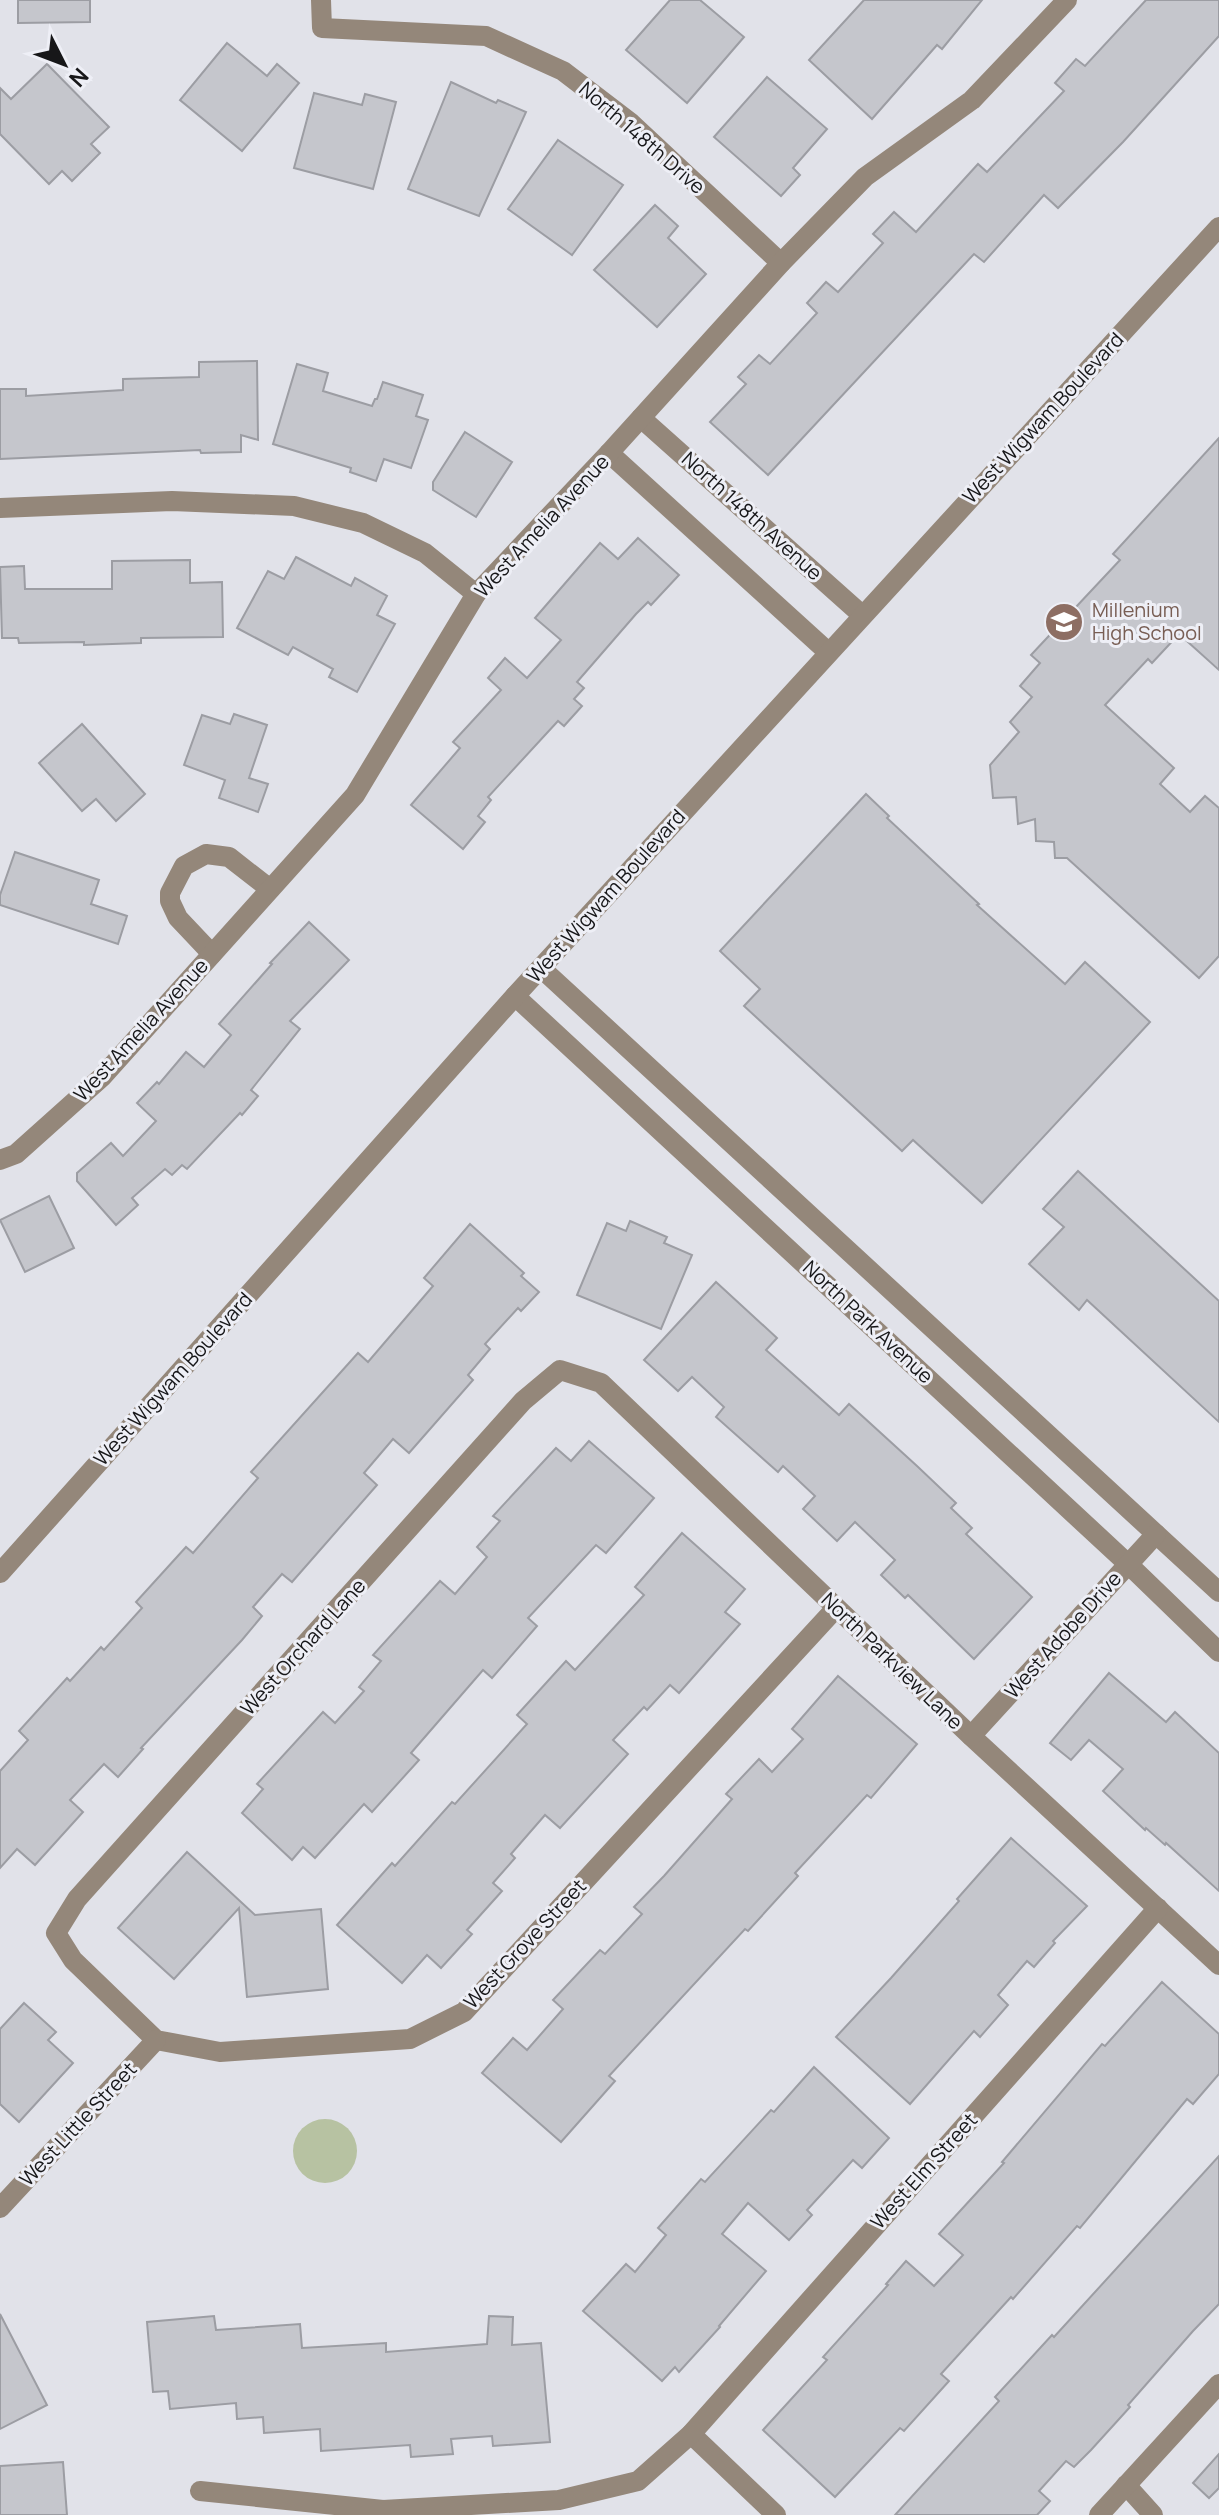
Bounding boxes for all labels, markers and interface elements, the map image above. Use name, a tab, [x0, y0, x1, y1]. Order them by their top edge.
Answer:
north arrow	[24, 24, 104, 104]
text: N	[62, 61, 95, 93]
street label: North 148th Drive	[574, 75, 711, 200]
street label: West Wigwam Boulevard	[956, 326, 1129, 509]
street label: North 148th Avenue	[676, 445, 828, 586]
street label: West Amelia Avenue	[468, 448, 615, 603]
place label: Millenium High School	[1092, 596, 1202, 646]
school or university icon: Millenium High School	[1043, 601, 1085, 643]
street label: West Wigwam Boulevard	[520, 803, 691, 988]
street label: West Amelia Avenue	[67, 952, 214, 1107]
street label: North Park Avenue	[797, 1254, 939, 1389]
street label: West Wigwam Boulevard	[87, 1286, 258, 1471]
street label: West Adobe Drive	[998, 1565, 1127, 1704]
street label: West Orchard Lane	[234, 1573, 371, 1721]
street label: North Parkview Lane	[816, 1586, 969, 1735]
street label: West Grove Street	[457, 1873, 592, 2014]
street label: West Little Street	[13, 2056, 142, 2192]
street label: West Elm Street	[864, 2107, 983, 2234]

